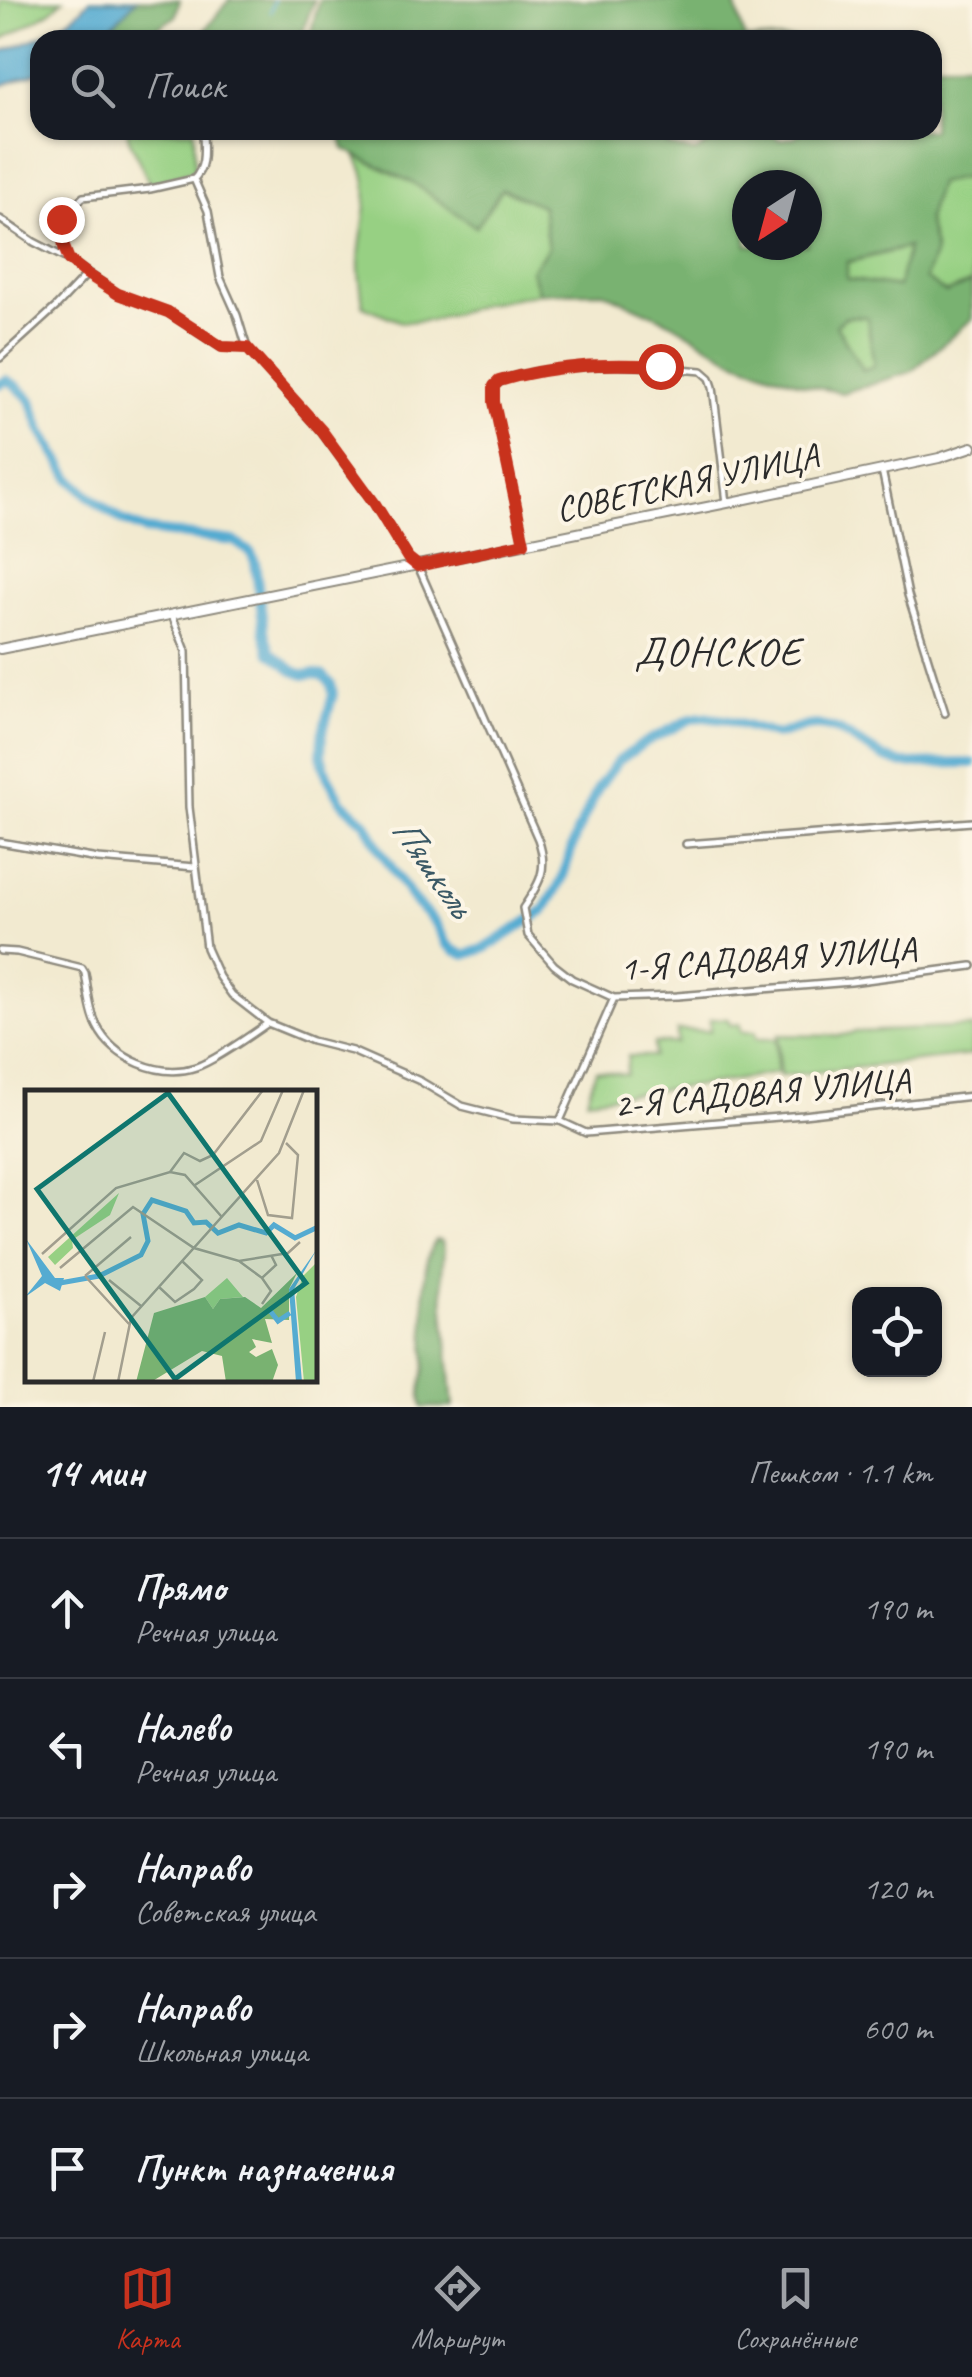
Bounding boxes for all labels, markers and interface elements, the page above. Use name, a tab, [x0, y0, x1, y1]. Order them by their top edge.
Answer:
search box	[30, 30, 942, 140]
icon: search	[65, 58, 120, 113]
text: Поиск	[145, 62, 225, 109]
north arrow	[732, 170, 822, 260]
route end	[39, 197, 85, 243]
route start	[638, 344, 684, 390]
street label: СОВЕТСКАЯ УЛИЦА	[552, 432, 824, 532]
district label: ДОНСКОЕ	[635, 627, 805, 677]
water label: Пяшколь	[382, 809, 486, 929]
street label: 1-Я САДОВАЯ УЛИЦА	[619, 926, 919, 991]
street label: 2-Я САДОВАЯ УЛИЦА	[612, 1057, 913, 1128]
inset map	[25, 1090, 318, 1382]
map controls	[852, 1287, 942, 1377]
button: locate	[852, 1287, 942, 1377]
text: 14 мин	[40, 1446, 144, 1499]
text: Пешком · 1.1 km	[748, 1452, 932, 1493]
text: Прямо	[135, 1564, 225, 1611]
icon: ahead	[40, 1581, 95, 1636]
text: 190 m	[863, 1588, 932, 1629]
text: Речная улица	[135, 1611, 276, 1652]
text: Налево	[135, 1704, 231, 1751]
icon: left	[40, 1721, 95, 1776]
text: 190 m	[863, 1728, 932, 1769]
text: Речная улица	[135, 1751, 276, 1792]
text: Направо	[135, 1844, 251, 1891]
icon: right	[40, 1861, 95, 1916]
text: 120 m	[863, 1868, 932, 1909]
text: Советская улица	[135, 1891, 316, 1932]
text: Направо	[135, 1984, 251, 2031]
icon: right	[40, 2001, 95, 2056]
text: 600 m	[863, 2008, 932, 2049]
text: Школьная улица	[135, 2031, 308, 2072]
icon: arrive	[40, 2141, 95, 2196]
text: Пункт назначения	[135, 2145, 392, 2192]
tab: Карта	[116, 2261, 180, 2356]
tab: Маршрут	[411, 2261, 503, 2356]
tab: Сохранённые	[735, 2261, 856, 2356]

